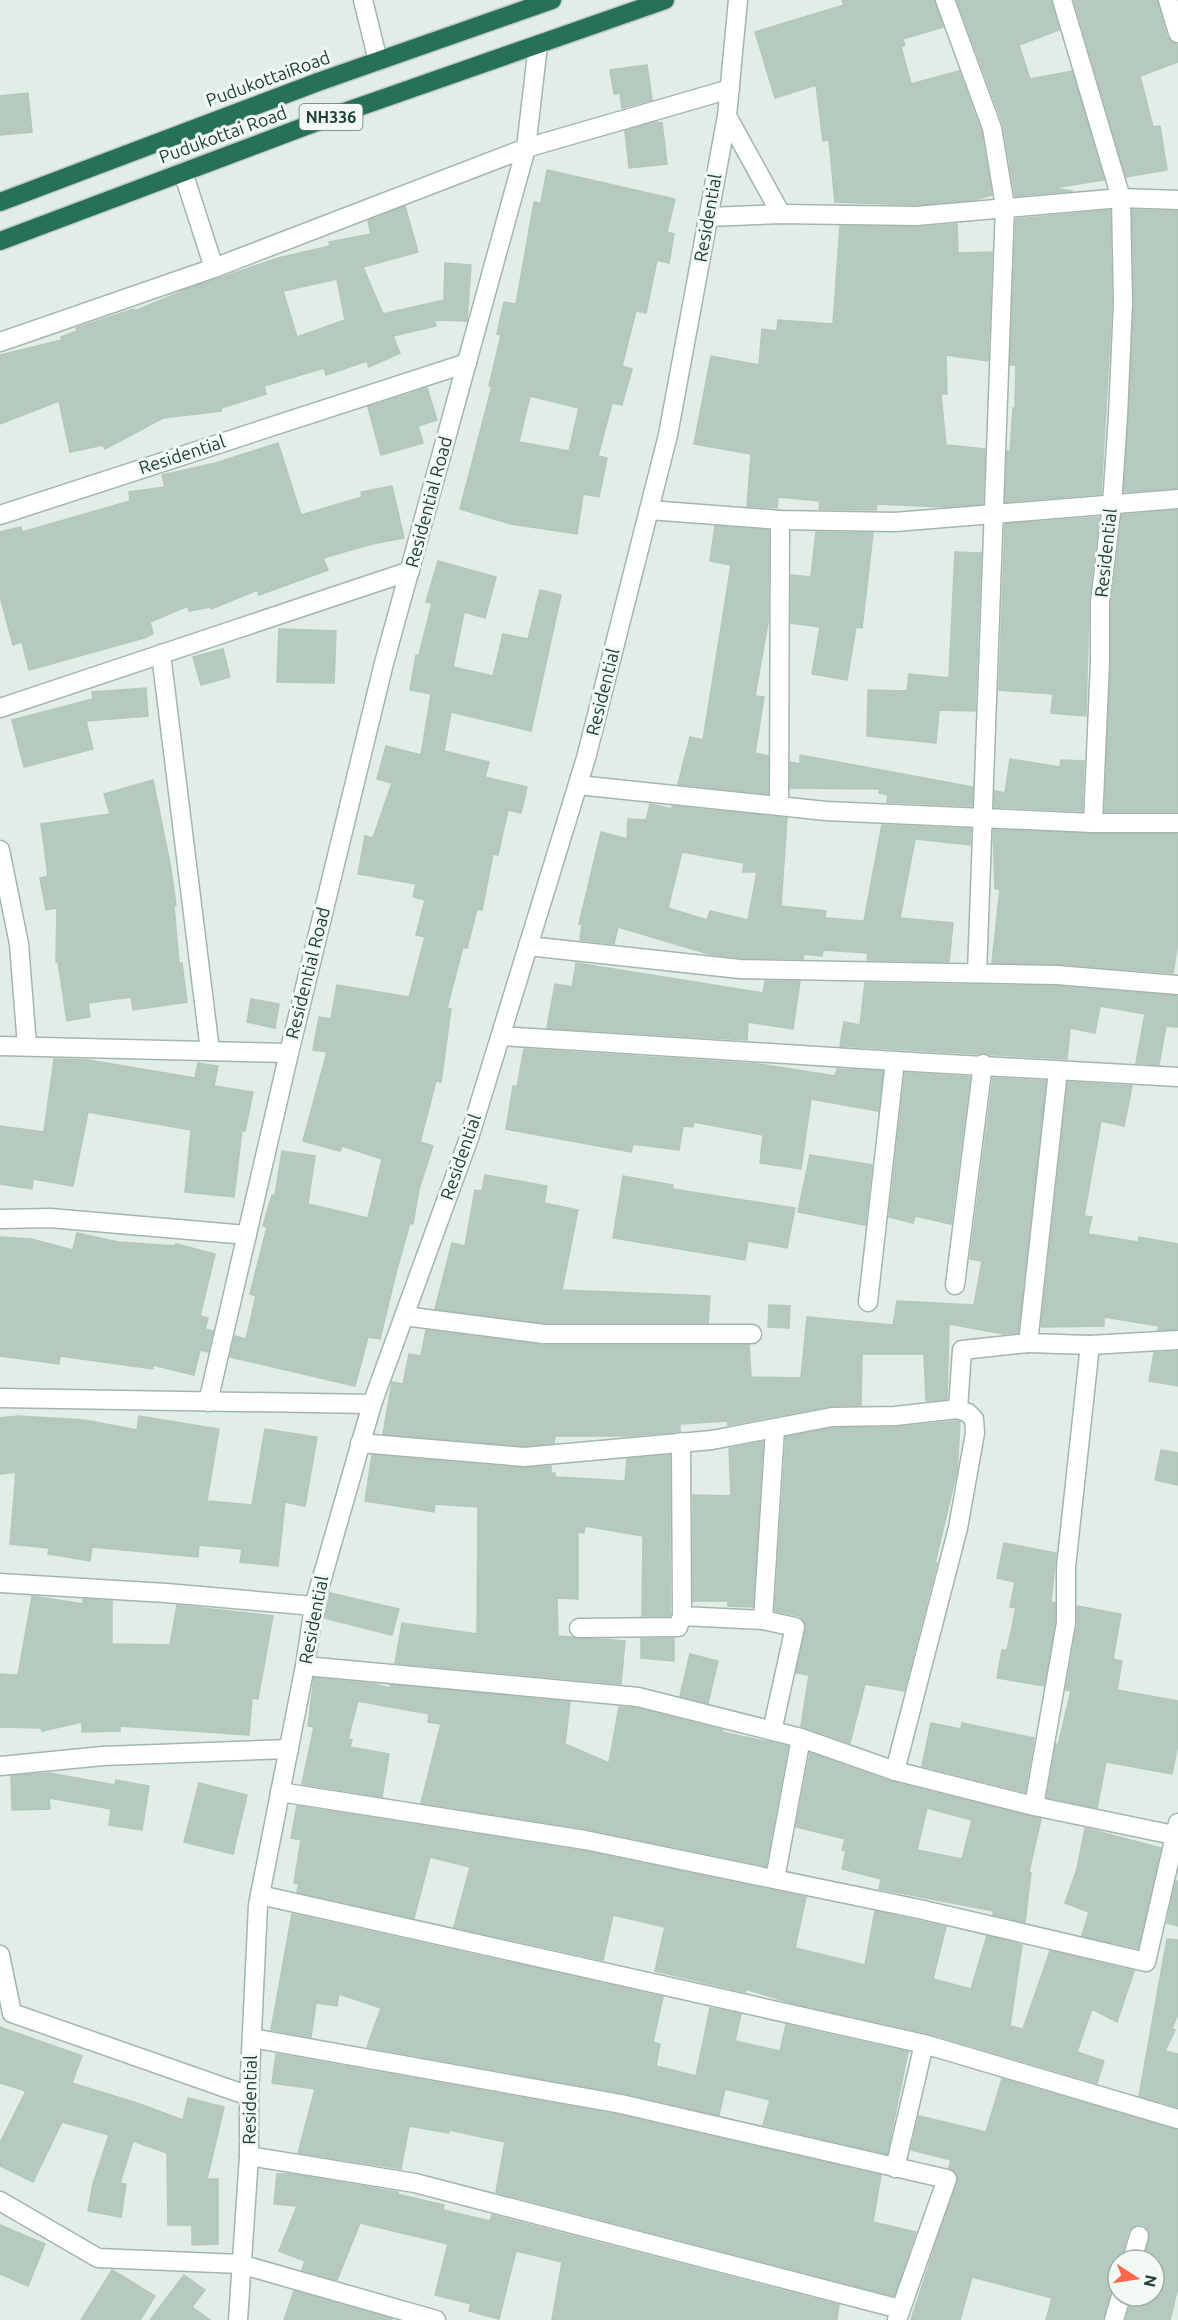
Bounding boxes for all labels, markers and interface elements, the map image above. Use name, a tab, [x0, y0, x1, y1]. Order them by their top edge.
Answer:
street label: PudukottaiRoad	[203, 46, 332, 110]
street label: Pudukottai Road	[156, 102, 289, 166]
road number: NH336	[300, 104, 362, 130]
street label: Residential	[689, 172, 725, 264]
street label: Residential	[136, 431, 228, 477]
street label: Residential Road	[401, 434, 455, 570]
street label: Residential	[1090, 507, 1120, 598]
street label: Residential	[582, 646, 623, 738]
street label: Residential Road	[281, 905, 333, 1041]
street label: Residential	[436, 1111, 484, 1202]
street label: Residential	[295, 1574, 331, 1666]
street label: Residential	[238, 2055, 260, 2145]
north arrow	[1106, 2248, 1166, 2308]
text: N	[1141, 2273, 1161, 2289]

